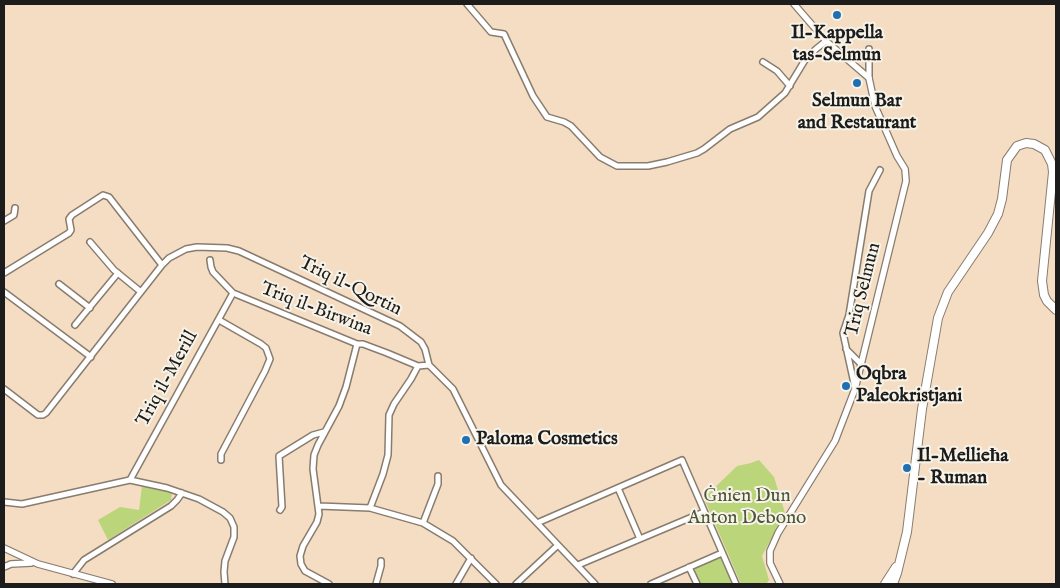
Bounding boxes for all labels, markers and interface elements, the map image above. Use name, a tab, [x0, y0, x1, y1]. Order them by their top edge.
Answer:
marker: Il-Kappella tas-Selmun	[831, 9, 843, 21]
place label: Il-Kappella tas-Selmun	[791, 23, 883, 67]
marker: Selmun Bar and Restaurant	[851, 77, 863, 89]
place label: Selmun Bar and Restaurant	[798, 91, 916, 135]
street label: Triq Selmun	[841, 241, 887, 339]
street label: Triq il-Qortin	[295, 252, 405, 322]
street label: Triq il-Birwina	[257, 278, 375, 342]
street label: Triq il-Merill	[132, 327, 204, 431]
place label: Oqbra Paleokristjani	[856, 364, 962, 408]
marker: Oqbra Paleokristjani	[840, 380, 852, 392]
place label: Paloma Cosmetics	[476, 429, 618, 451]
marker: Paloma Cosmetics	[460, 434, 472, 446]
place label: Il-Mellieħa - Ruman	[917, 446, 1009, 490]
marker: Il-Mellieħa - Ruman	[901, 462, 913, 474]
park label: Ġnien Dun Anton Debono	[688, 486, 806, 530]

